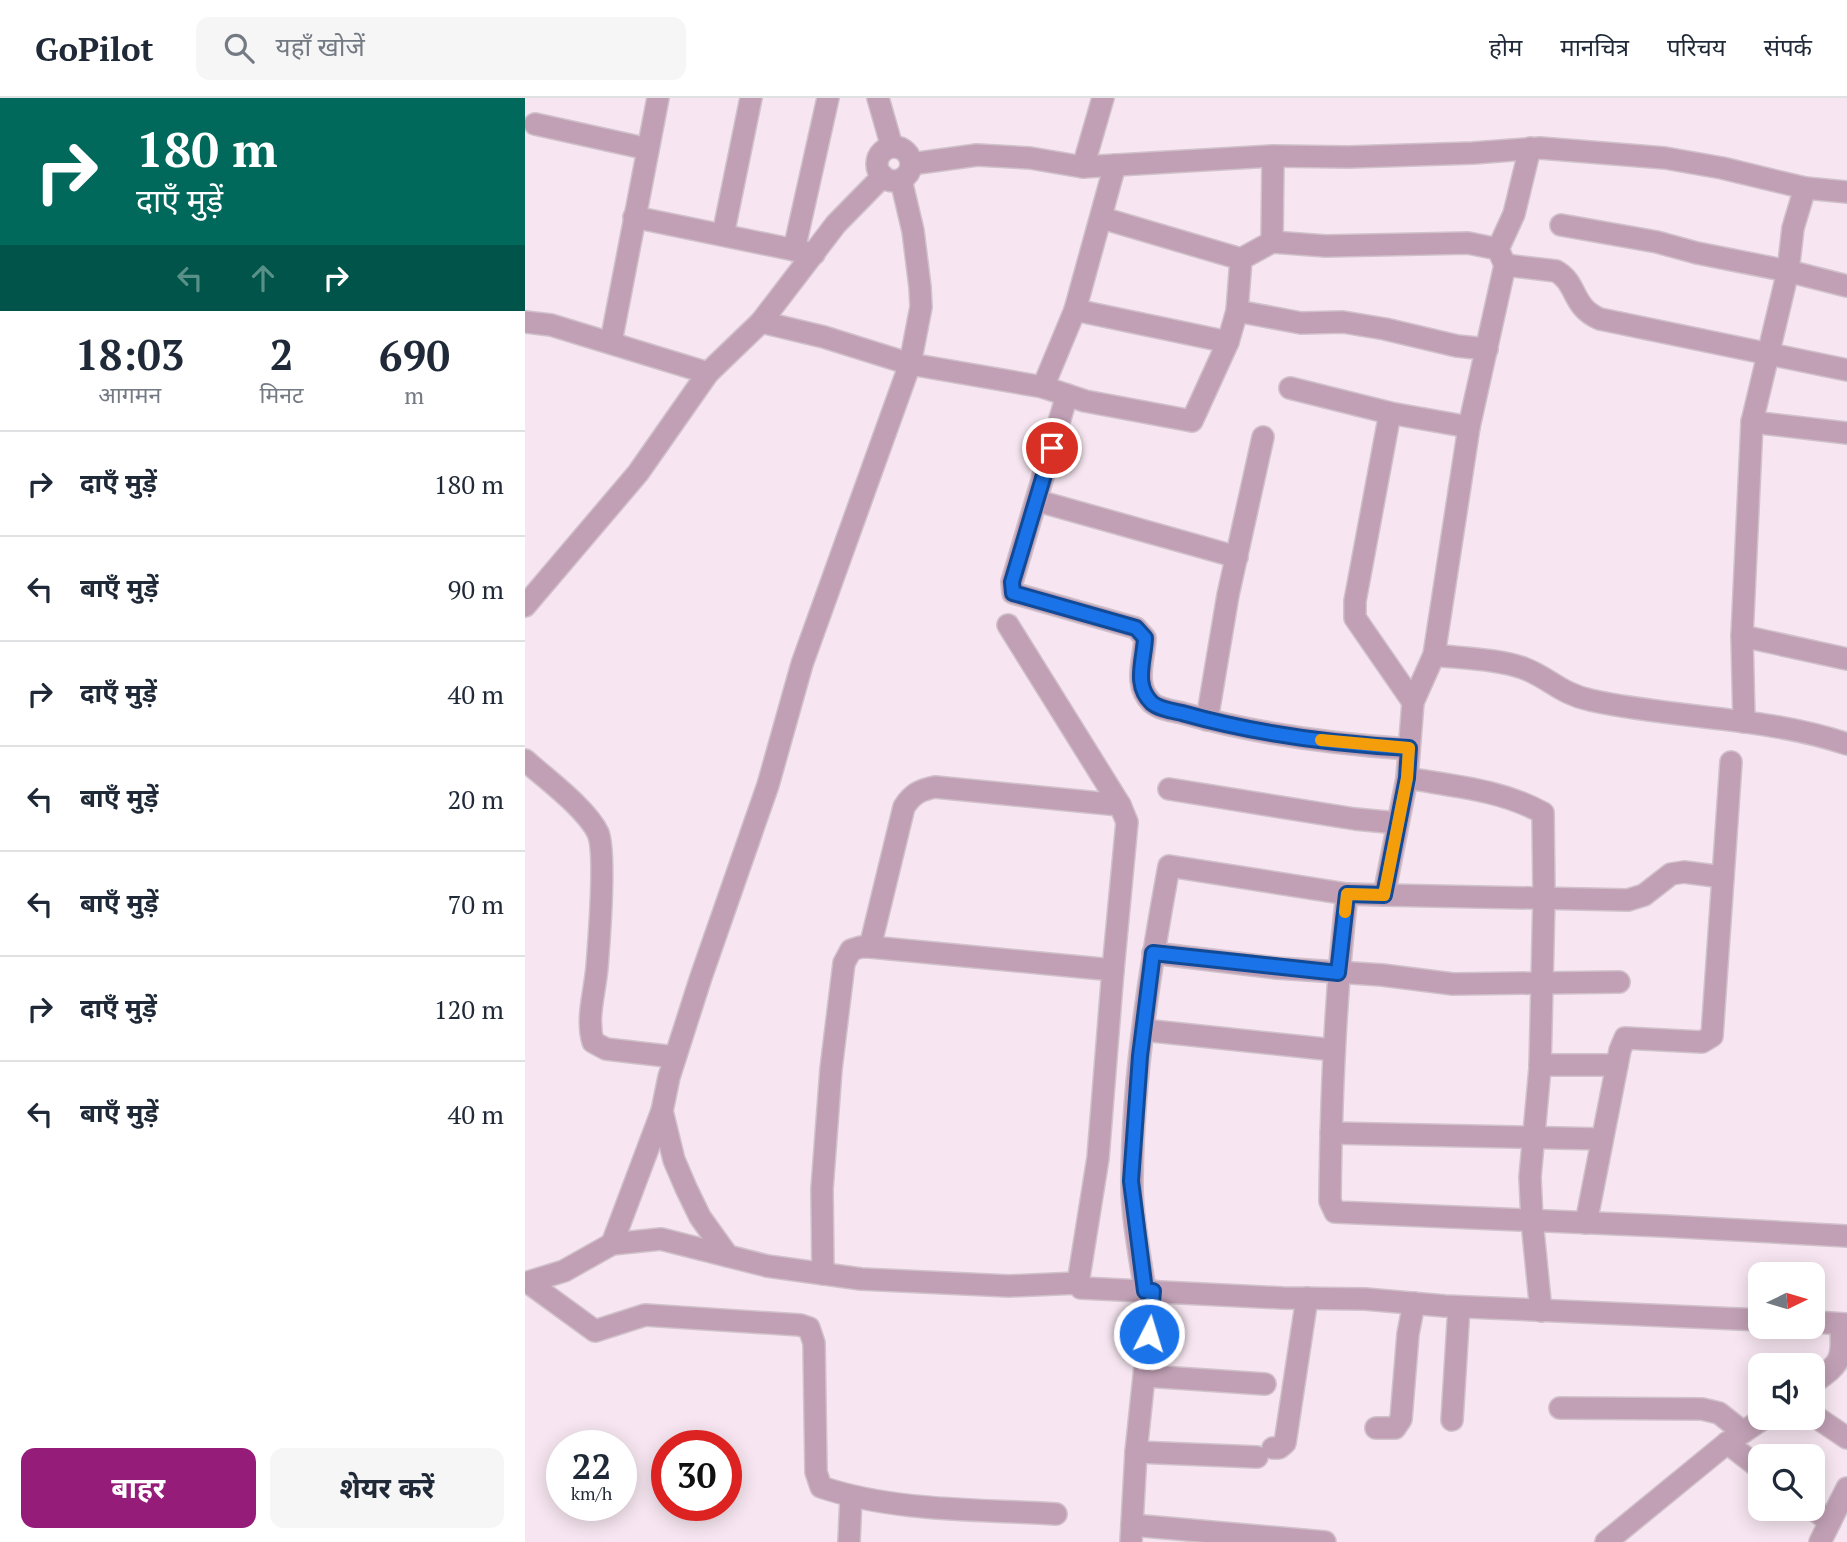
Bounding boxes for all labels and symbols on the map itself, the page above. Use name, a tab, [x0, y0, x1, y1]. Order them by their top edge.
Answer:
pin	[1022, 418, 1082, 478]
north arrow	[1748, 1262, 1825, 1339]
position arrow	[1112, 1297, 1186, 1371]
speed limit sign: 30	[651, 1430, 742, 1521]

